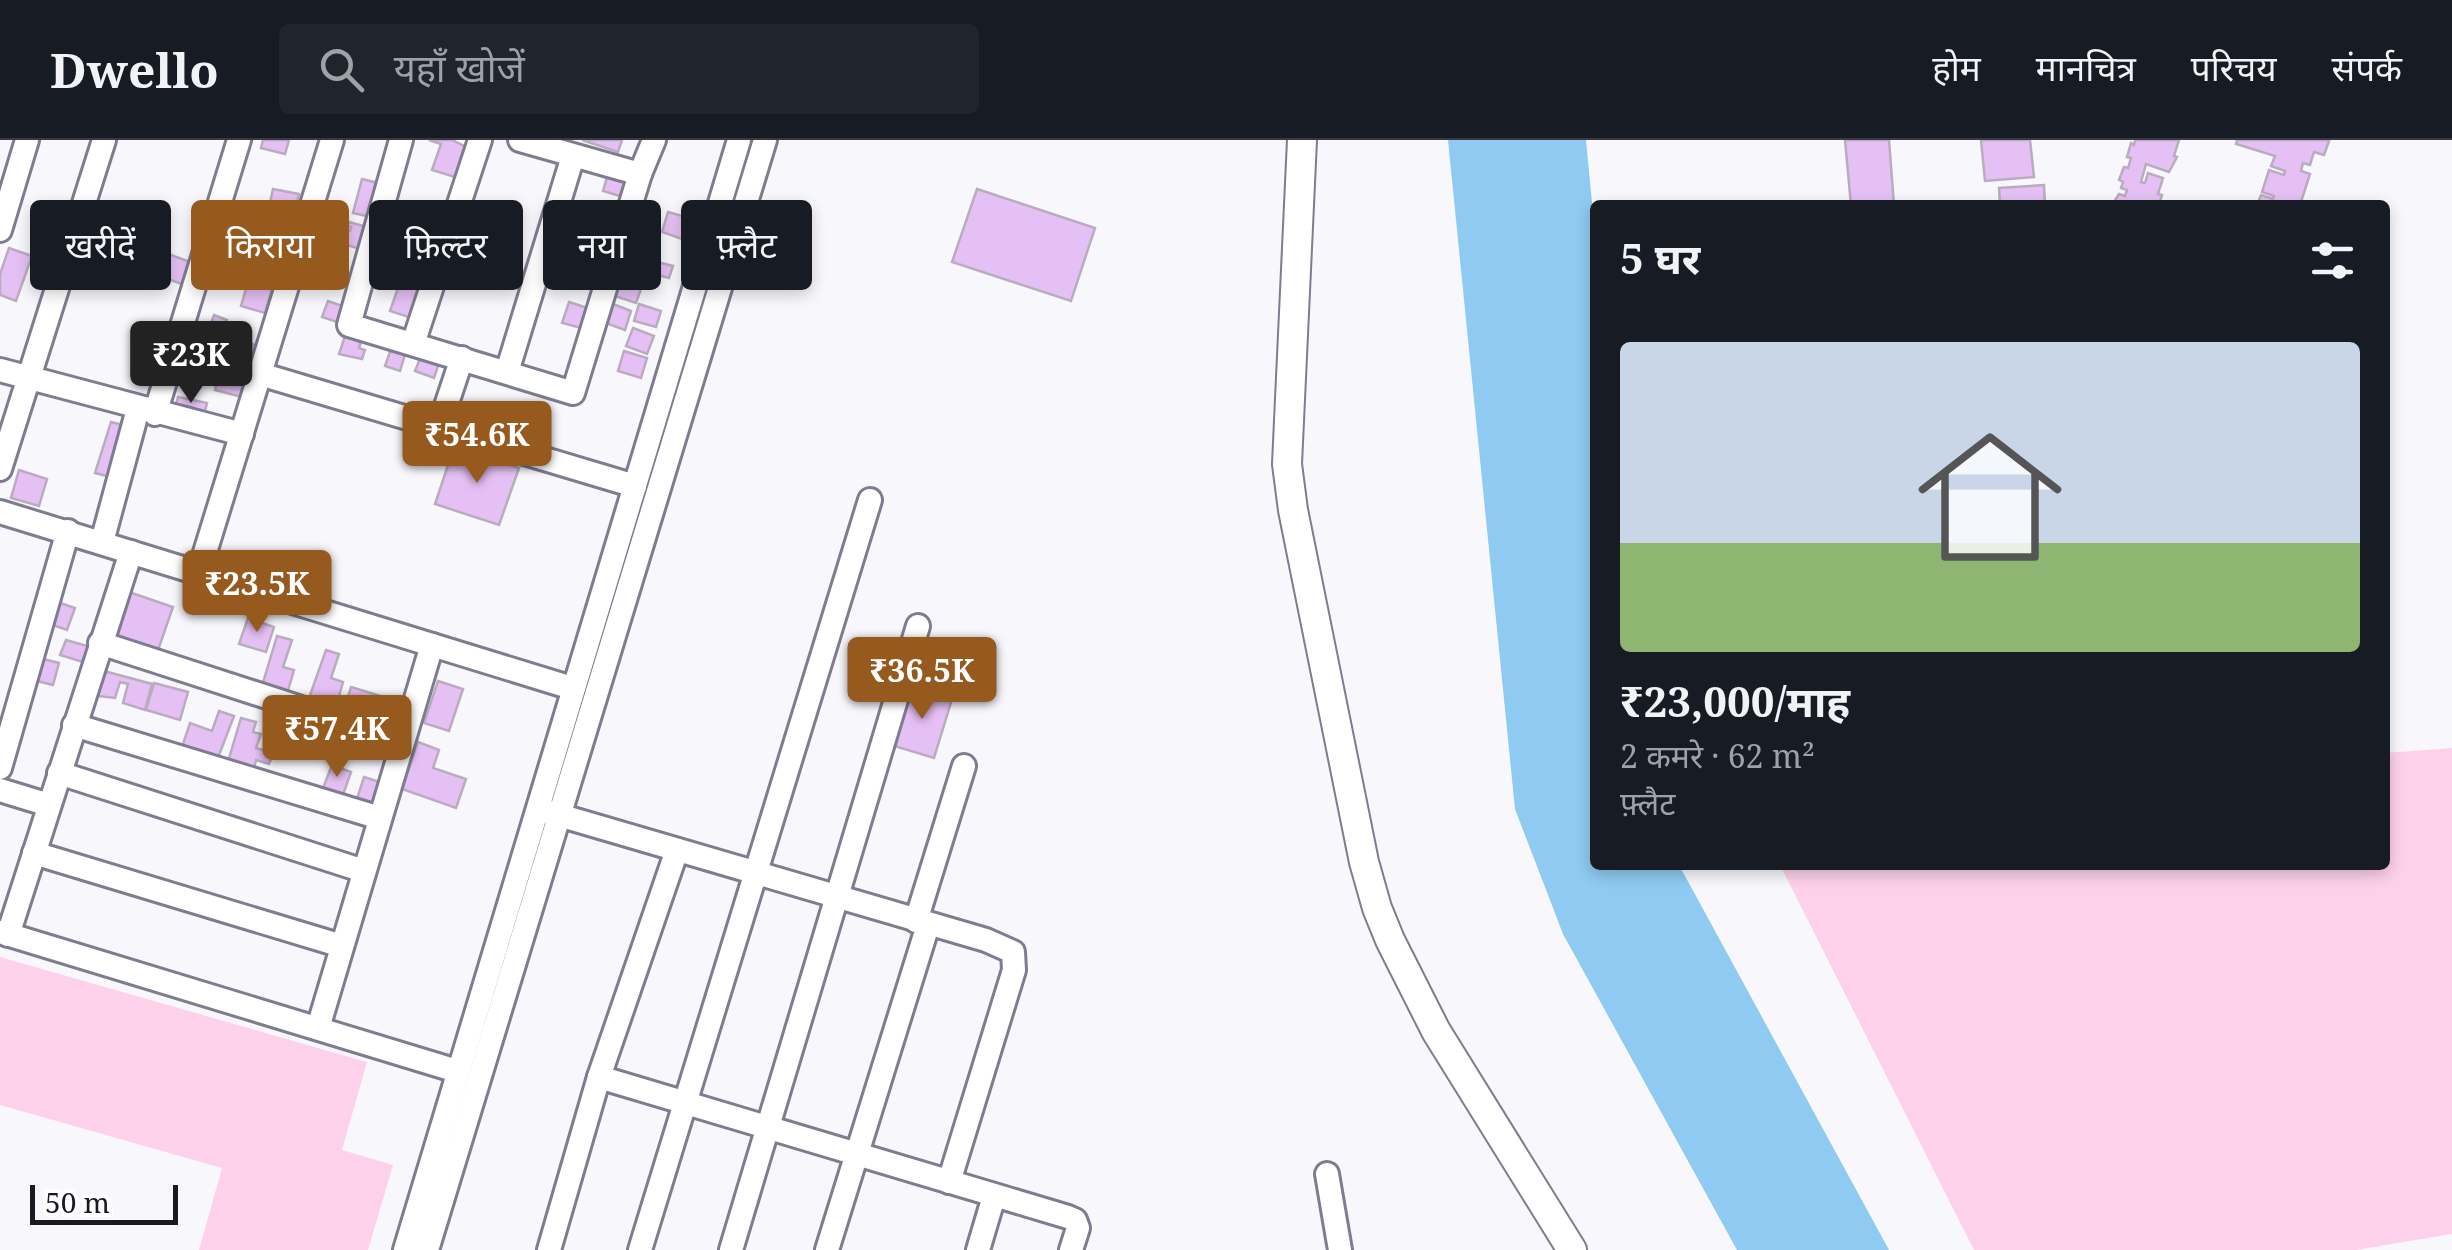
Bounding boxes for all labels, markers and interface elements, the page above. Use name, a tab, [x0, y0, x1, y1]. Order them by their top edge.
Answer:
search box	[279, 24, 979, 114]
text: Dwello	[50, 37, 219, 102]
text: यहाँ खोजें	[394, 41, 525, 93]
icon: search	[314, 42, 369, 97]
text: होम	[1932, 44, 1981, 91]
text: मानचित्र	[2036, 44, 2136, 91]
text: परिचय	[2191, 44, 2277, 91]
text: संपर्क	[2332, 44, 2402, 91]
chip: खरीदें	[30, 200, 171, 290]
chip: किराया	[191, 200, 349, 290]
chip: फ़िल्टर	[369, 200, 523, 290]
chip: नया	[543, 200, 661, 290]
chip: फ़्लैट	[681, 200, 812, 290]
text: 5 घर	[1620, 229, 1700, 286]
icon: filters	[2305, 233, 2360, 288]
pin: ₹23K	[132, 321, 250, 406]
text: ₹23K	[152, 332, 230, 375]
pin: ₹54.6K	[396, 401, 558, 486]
icon: home	[1900, 407, 2080, 587]
text: ₹54.6K	[424, 412, 530, 455]
pin: ₹23.5K	[176, 550, 338, 635]
text: ₹23.5K	[204, 561, 310, 604]
pin: ₹36.5K	[841, 637, 1003, 722]
text: ₹36.5K	[869, 648, 975, 691]
text: ₹23,000/माह	[1620, 672, 1850, 729]
pin: ₹57.4K	[256, 695, 418, 780]
text: ₹57.4K	[284, 706, 390, 749]
text: 2 कमरे · 62 m²	[1620, 734, 1815, 777]
text: फ़्लैट	[1620, 781, 1675, 824]
scale bar	[30, 1180, 178, 1224]
text: 50 m	[45, 1183, 110, 1221]

